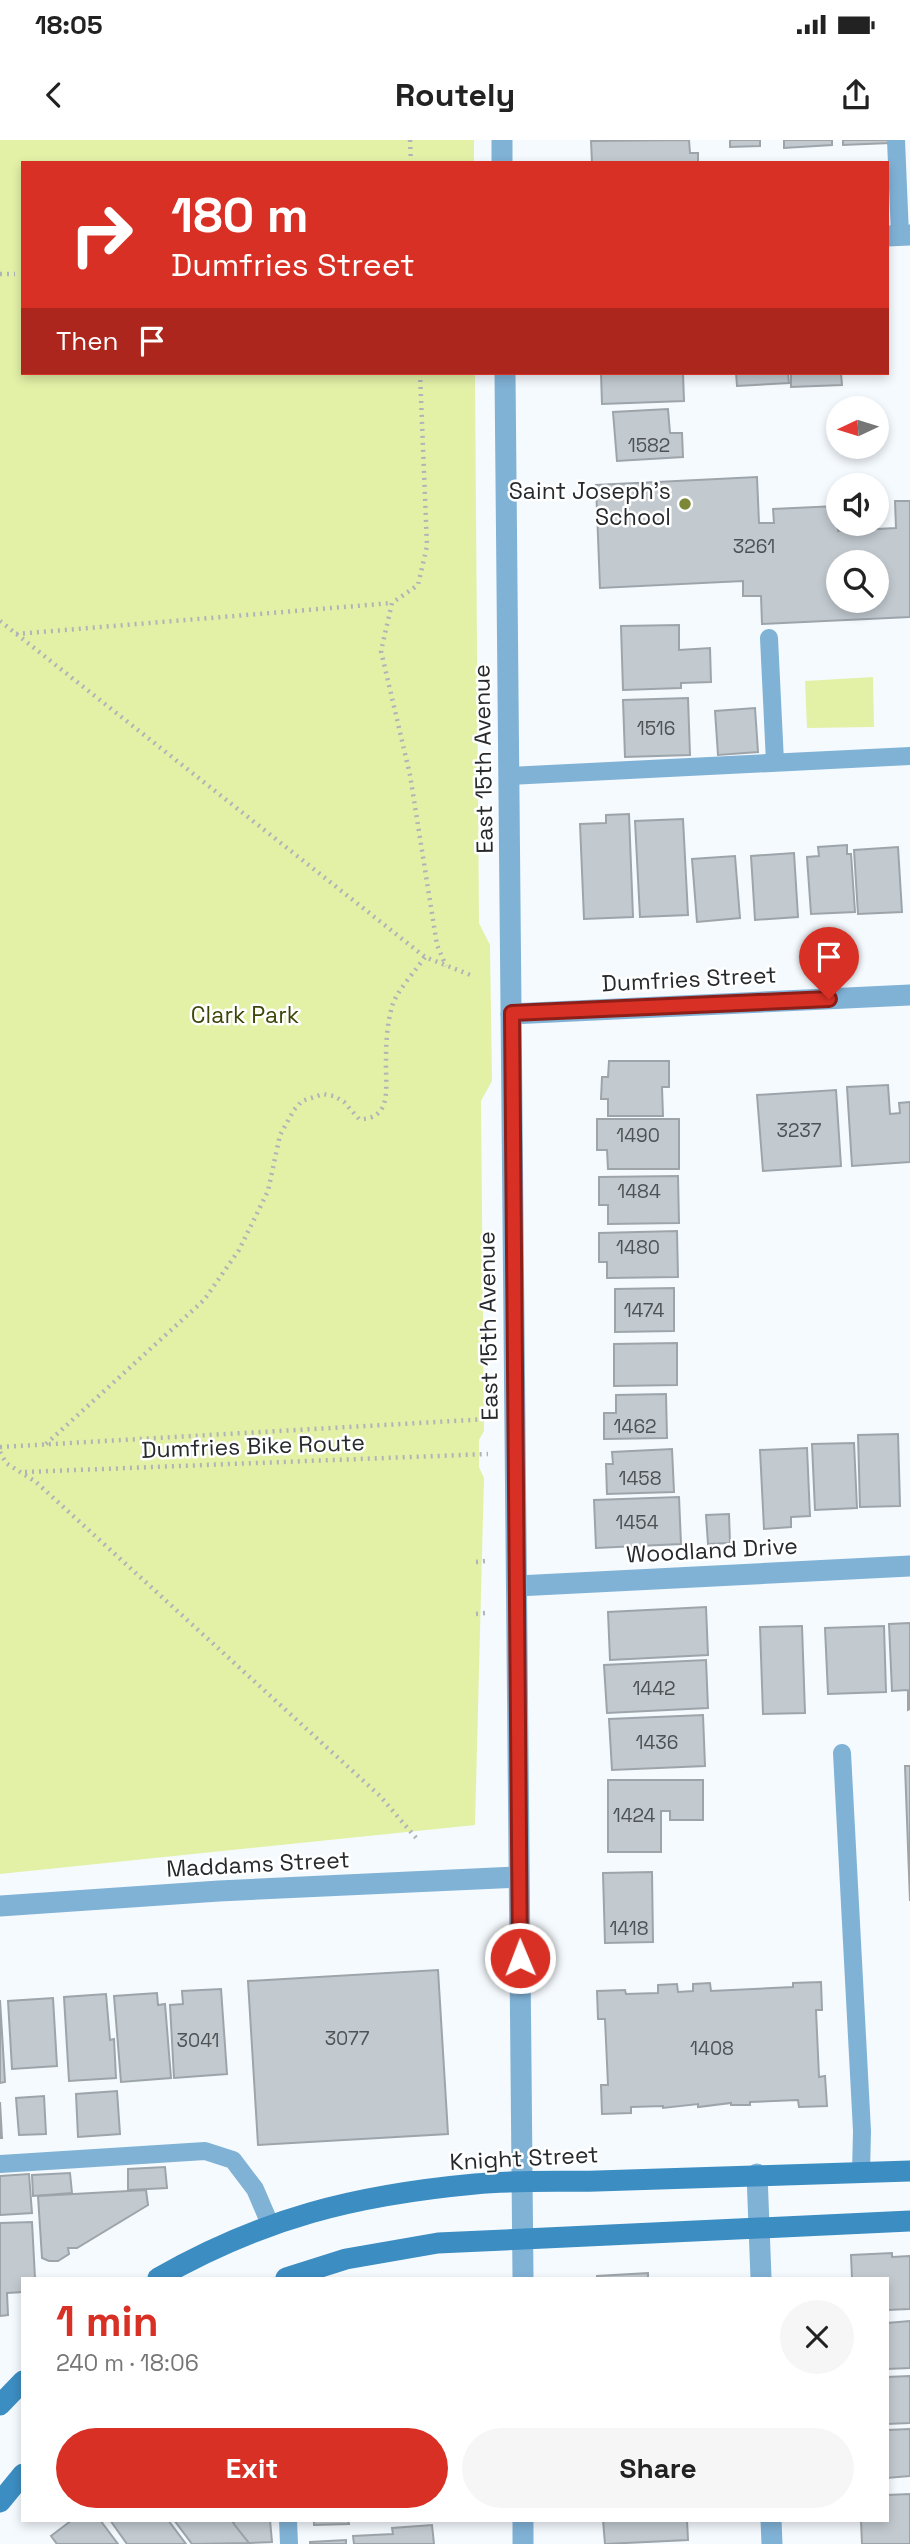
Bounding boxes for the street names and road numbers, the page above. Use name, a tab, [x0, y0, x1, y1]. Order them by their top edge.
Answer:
street label: East 15th Avenue	[466, 664, 500, 854]
street label: Dumfries Street	[601, 959, 777, 999]
street label: East 15th Avenue	[471, 1231, 505, 1421]
street label: Dumfries Bike Route	[141, 1427, 365, 1465]
street label: Woodland Drive	[625, 1531, 799, 1569]
street label: Maddams Street	[165, 1844, 351, 1884]
street label: Knight Street	[449, 2139, 599, 2177]

